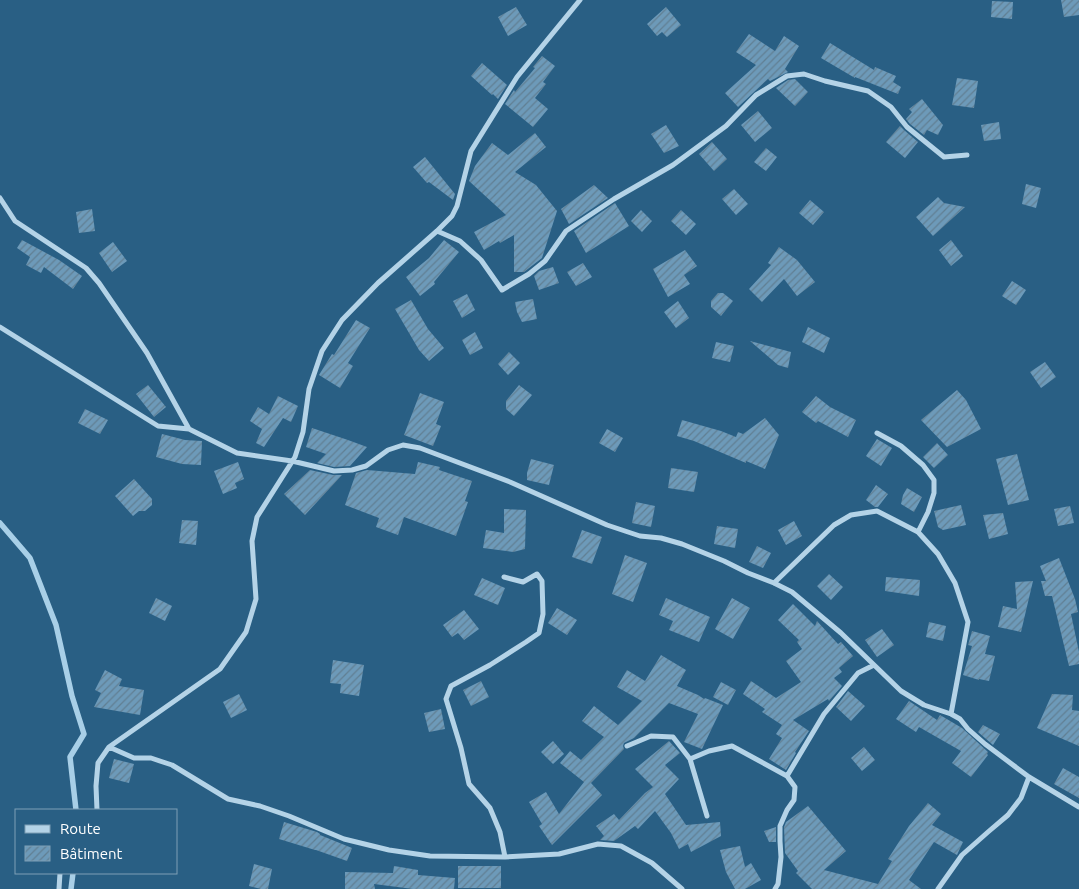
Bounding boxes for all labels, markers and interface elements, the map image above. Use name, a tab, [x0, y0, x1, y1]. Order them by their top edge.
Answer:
legend	[15, 809, 178, 874]
text: Route	[60, 820, 101, 837]
text: Bâtiment	[60, 845, 123, 862]

